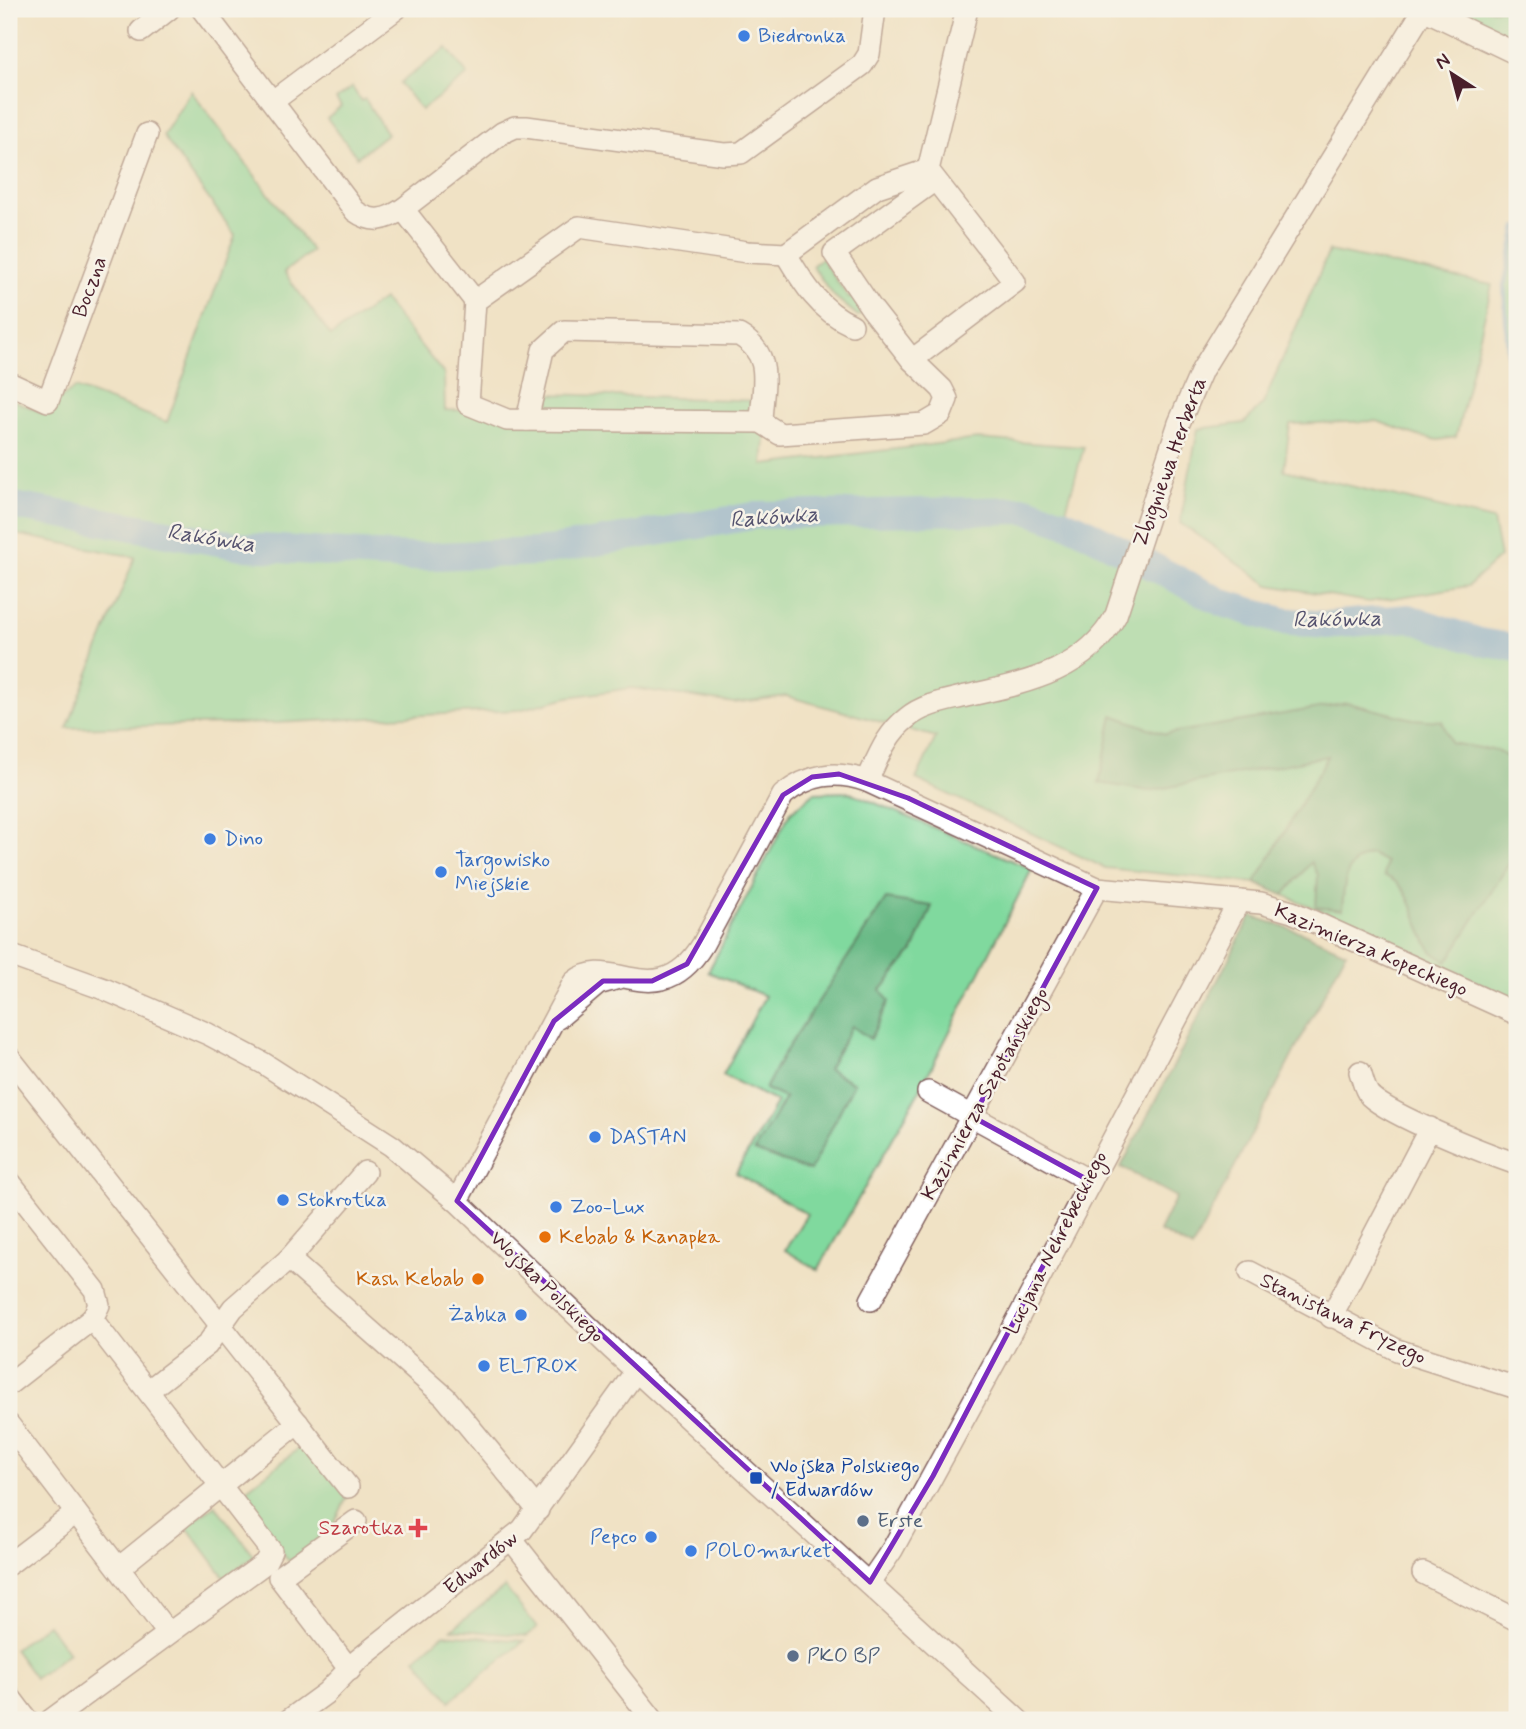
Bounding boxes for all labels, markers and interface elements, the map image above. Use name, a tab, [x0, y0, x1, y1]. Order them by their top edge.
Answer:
place label: Biedronka	[758, 22, 846, 50]
marker: Biedronka	[736, 28, 752, 44]
north arrow	[1418, 38, 1488, 108]
text: N	[1430, 48, 1455, 75]
street label: Boczna	[66, 252, 114, 322]
street label: Zbigniewa Herberta	[1126, 373, 1215, 551]
water label: Rakówka	[729, 500, 819, 536]
water label: Rakówka	[165, 517, 257, 561]
water label: Rakówka	[1292, 604, 1382, 636]
place label: Dino	[224, 825, 263, 853]
marker: Dino	[202, 831, 218, 847]
place label: Targowisko Miejskie	[455, 846, 550, 898]
marker: Targowisko Miejskie	[433, 864, 449, 880]
street label: Kazimierza Kopeckiego	[1270, 896, 1472, 1004]
street label: Kazimierza Szpotańskiego	[915, 983, 1056, 1206]
place label: DASTAN	[609, 1123, 686, 1151]
marker: DASTAN	[587, 1129, 603, 1145]
street label: Lucjana Nehrebeckiego	[998, 1147, 1115, 1340]
place label: Stokrotka	[297, 1186, 387, 1214]
marker: Stokrotka	[275, 1192, 291, 1208]
place label: Zoo-Lux	[570, 1193, 645, 1221]
marker: Zoo-Lux	[548, 1199, 564, 1215]
place label: Kebab & Kanapka	[559, 1223, 720, 1251]
street label: Wojska Polskiego	[483, 1225, 611, 1350]
marker: Kebab & Kanapka	[537, 1229, 553, 1245]
place label: Kash Kebab	[356, 1265, 464, 1293]
street label: Stanisława Fryzego	[1255, 1267, 1431, 1372]
marker: Kash Kebab	[470, 1271, 486, 1287]
place label: Żabka	[448, 1301, 507, 1329]
marker: Żabka	[513, 1307, 529, 1323]
place label: ELTROX	[498, 1352, 577, 1380]
marker: ELTROX	[476, 1358, 492, 1374]
place label: Wojska Polskiego / Edwardów	[770, 1452, 920, 1504]
marker: Wojska Polskiego / Edwardów	[748, 1470, 764, 1486]
place label: Erste	[877, 1507, 923, 1535]
marker: Erste	[855, 1513, 871, 1529]
place label: Szarotka	[318, 1514, 404, 1542]
marker: Szarotka	[410, 1520, 426, 1536]
place label: Pepco	[590, 1523, 637, 1551]
street label: Edwardów	[438, 1524, 524, 1602]
marker: Pepco	[643, 1529, 659, 1545]
place label: POLOmarket	[705, 1537, 832, 1565]
marker: POLOmarket	[683, 1543, 699, 1559]
place label: PKO BP	[807, 1642, 880, 1670]
marker: PKO BP	[785, 1648, 801, 1664]

